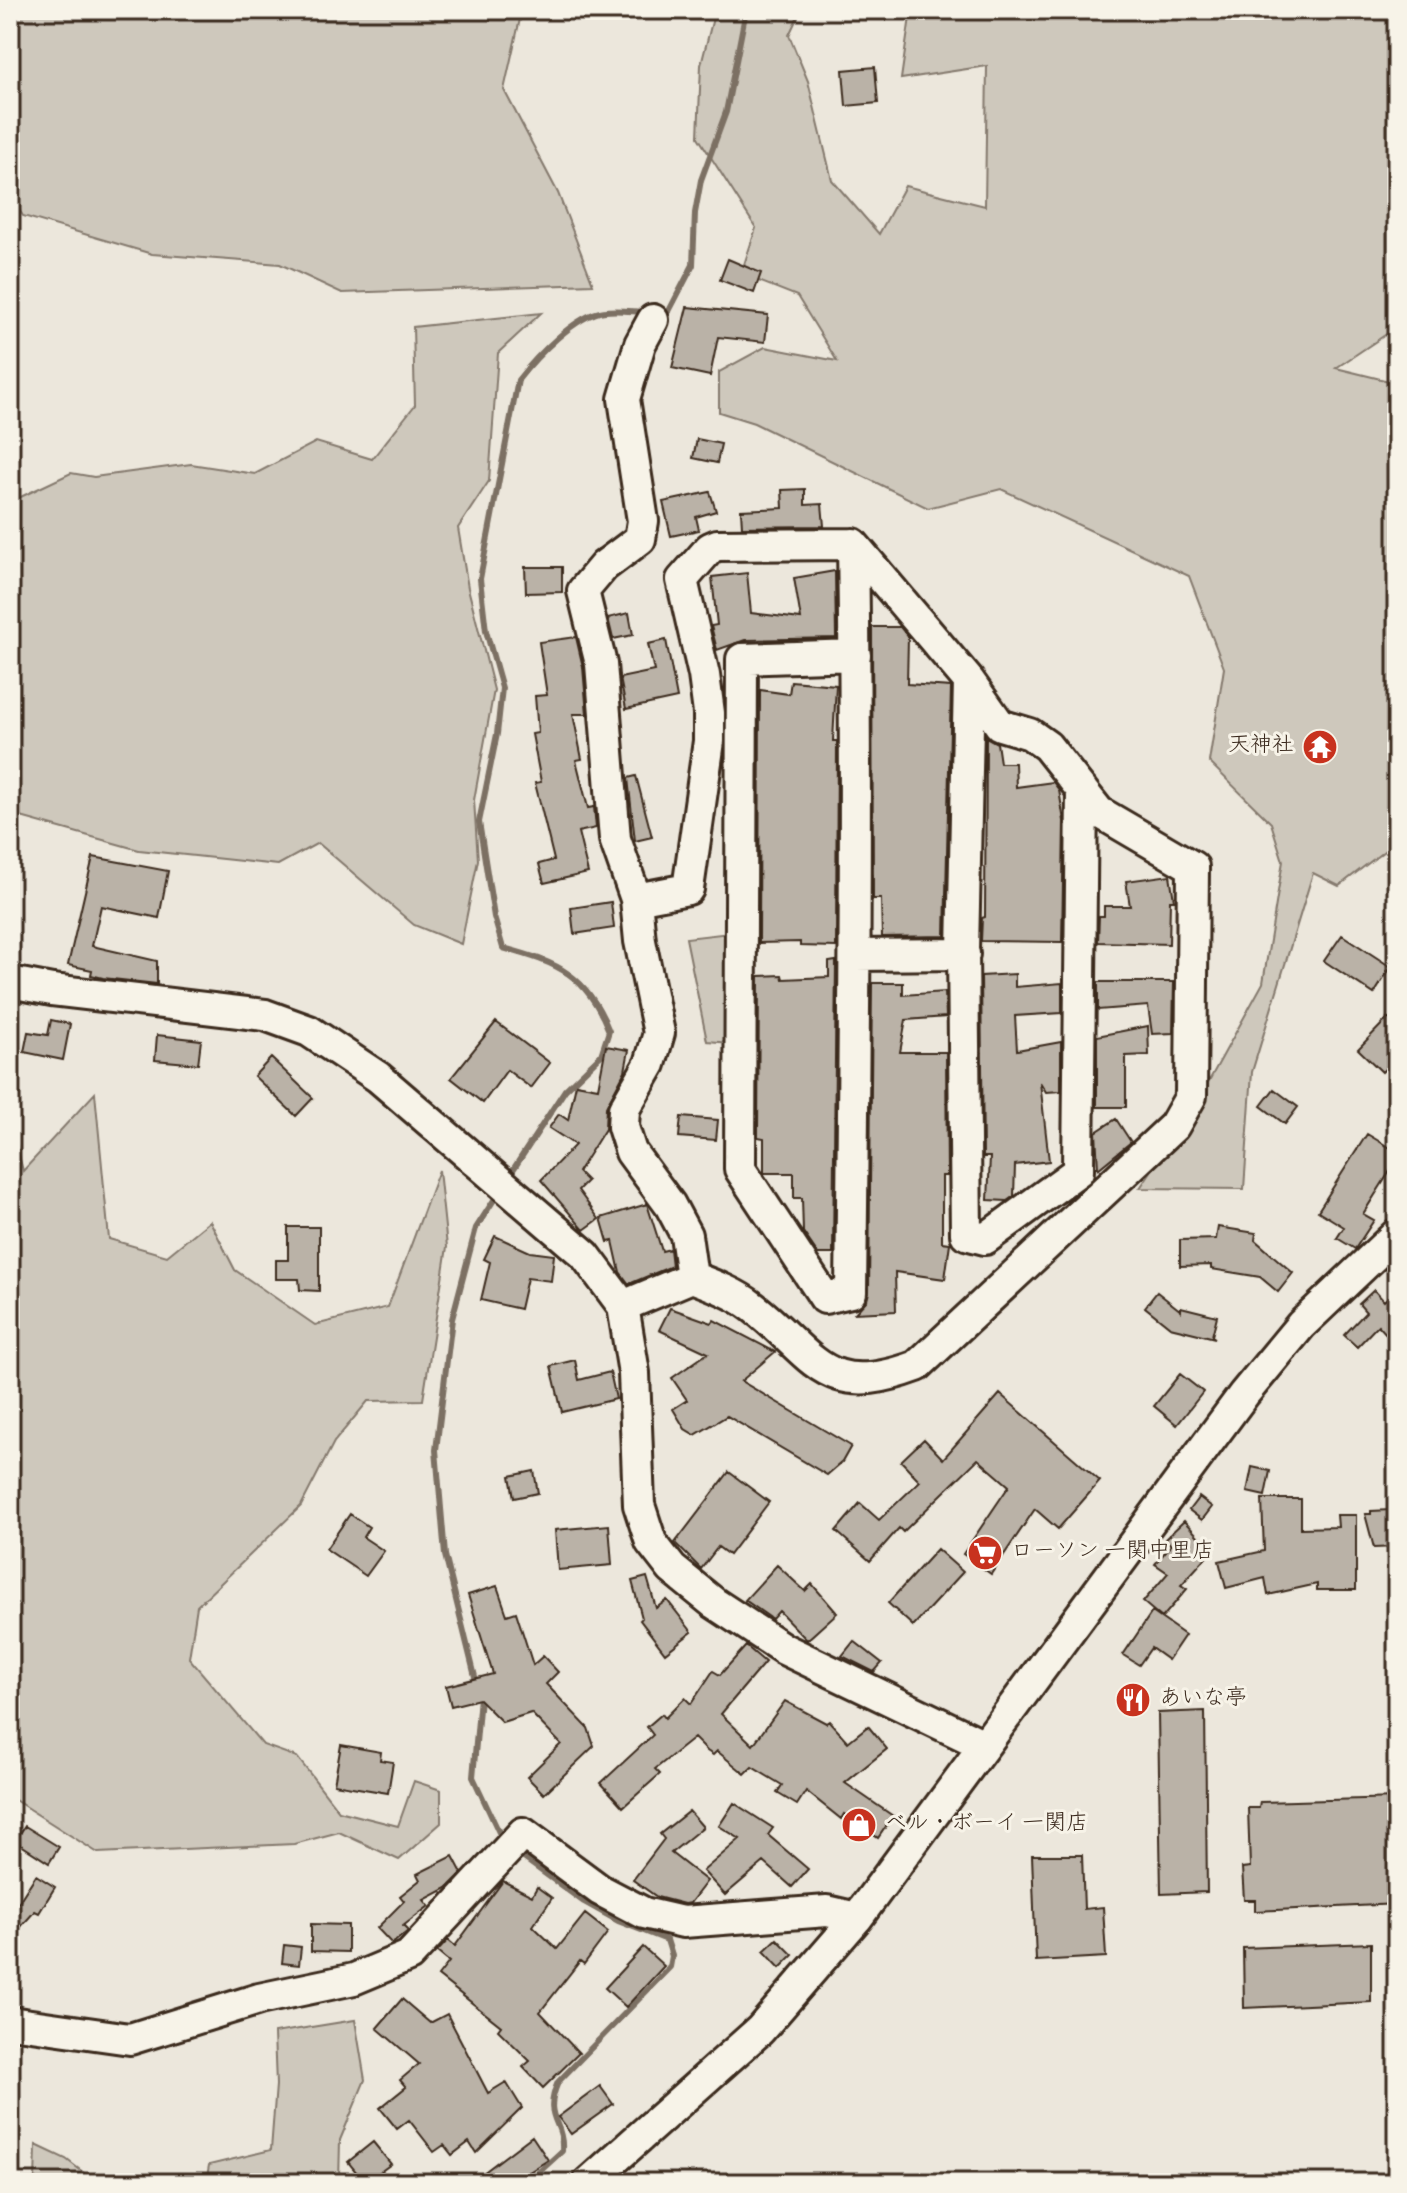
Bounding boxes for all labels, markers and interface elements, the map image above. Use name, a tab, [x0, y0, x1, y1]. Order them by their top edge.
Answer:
temple icon: 天神社	[1301, 728, 1339, 766]
place label: 天神社	[1228, 733, 1294, 760]
supermarket icon: ローソン 一関中里店	[966, 1534, 1004, 1572]
place label: ローソン 一関中里店	[1011, 1538, 1214, 1566]
restaurant icon: あいな亭	[1114, 1681, 1152, 1719]
place label: あいな亭	[1159, 1685, 1247, 1713]
shop icon: ベル・ボーイ 一関店	[840, 1806, 878, 1844]
place label: ベル・ボーイ 一関店	[885, 1811, 1088, 1838]

